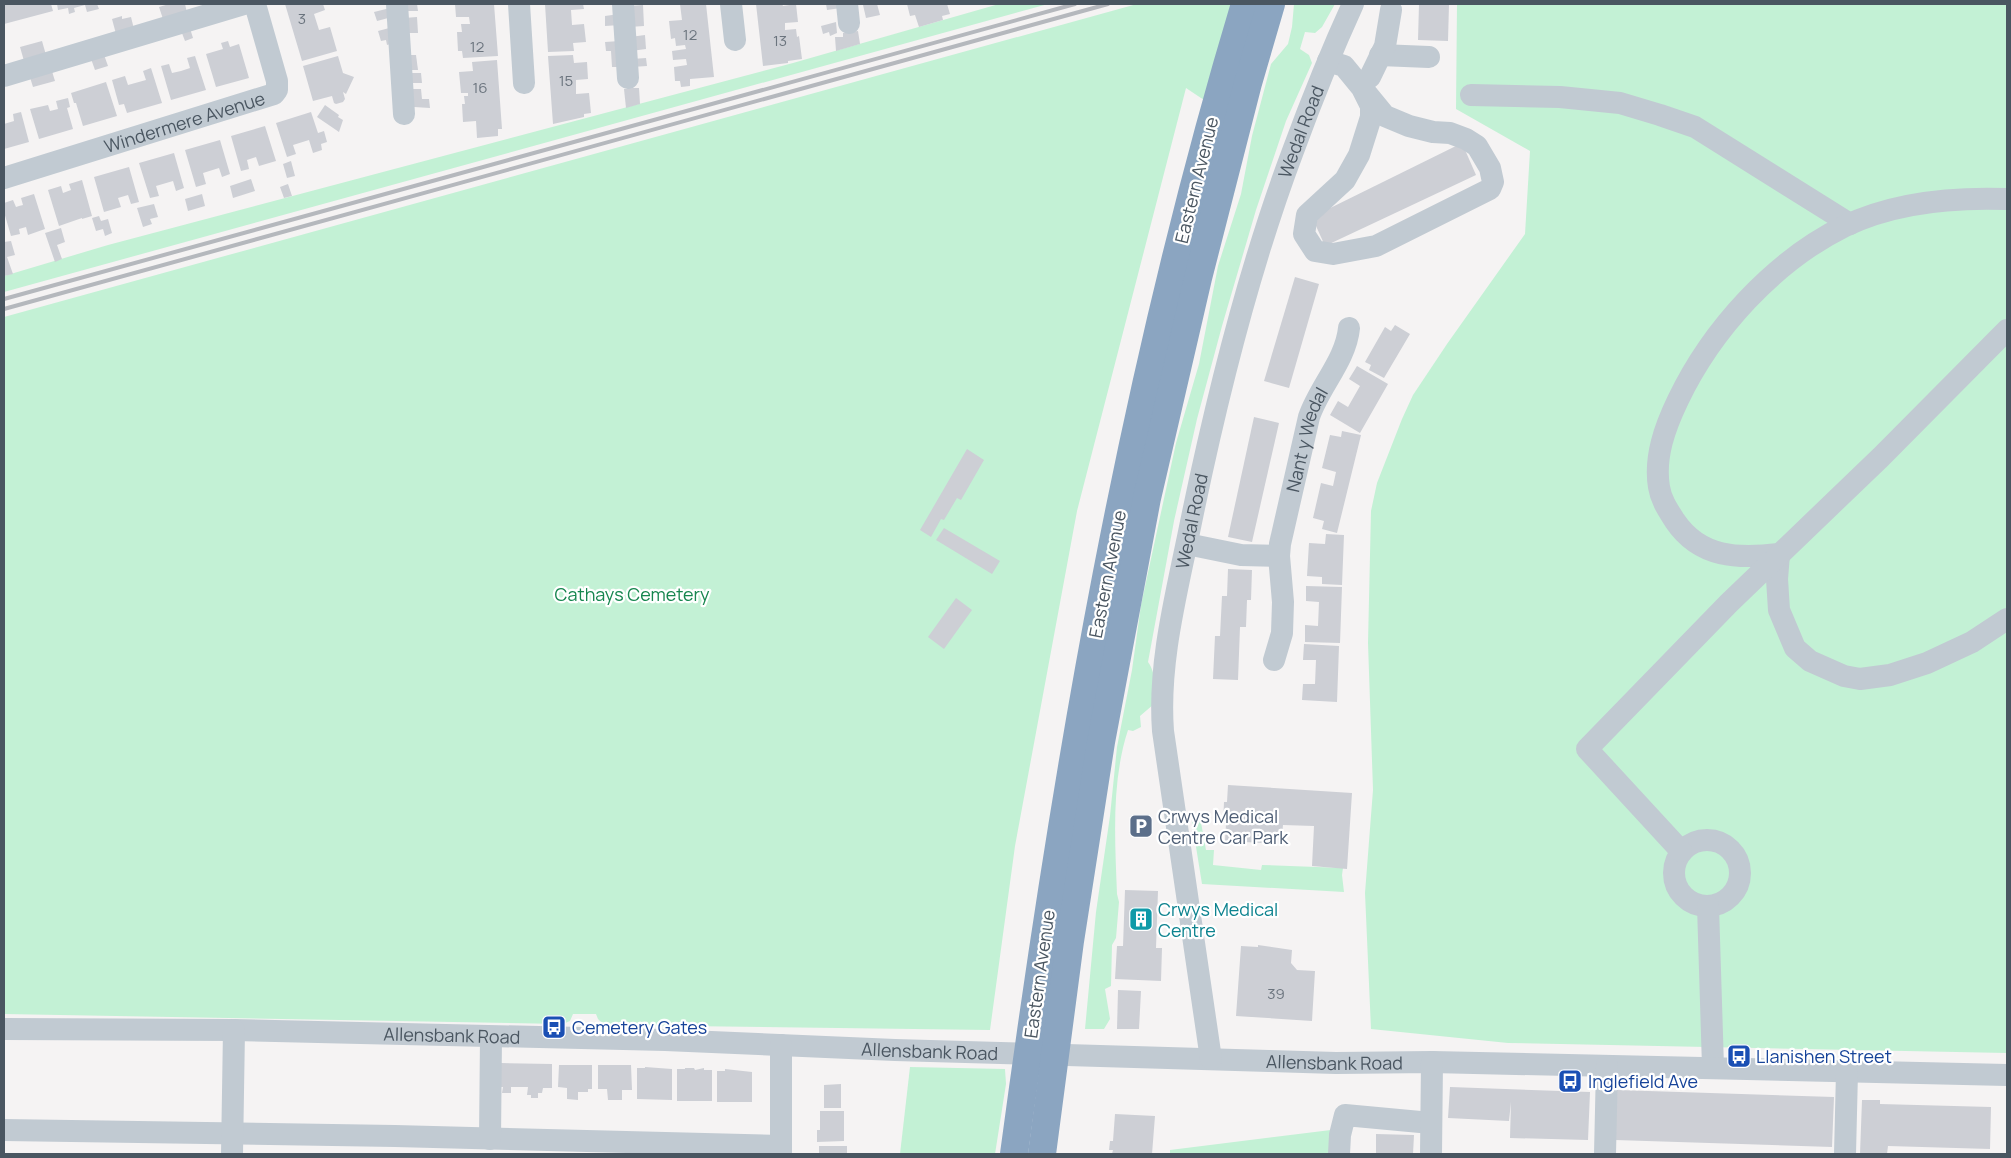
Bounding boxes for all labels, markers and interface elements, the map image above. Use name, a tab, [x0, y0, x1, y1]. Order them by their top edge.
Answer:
house number: 3	[298, 8, 306, 29]
house number: 12	[683, 24, 697, 45]
house number: 13	[773, 30, 787, 51]
house number: 12	[470, 36, 484, 57]
house number: 15	[559, 70, 573, 91]
house number: 16	[472, 77, 488, 98]
street label: Wedal Road	[1272, 82, 1329, 181]
street label: Windermere Avenue	[101, 86, 268, 158]
street label: Eastern Avenue	[1169, 114, 1223, 246]
street label: Nant y Wedal	[1280, 383, 1333, 494]
street label: Wedal Road	[1170, 471, 1213, 571]
street label: Eastern Avenue	[1083, 508, 1131, 640]
park label: Cathays Cemetery	[555, 582, 710, 606]
place label: Crwys Medical Centre Car Park	[1158, 804, 1289, 849]
parking icon: Crwys Medical Centre Car Park	[1128, 813, 1154, 839]
place label: Crwys Medical Centre	[1158, 897, 1278, 942]
building icon: Crwys Medical Centre	[1128, 906, 1154, 932]
street label: Eastern Avenue	[1018, 908, 1060, 1040]
house number: 39	[1267, 983, 1285, 1004]
bus stop icon: Cemetery Gates	[541, 1014, 567, 1040]
place label: Cemetery Gates	[572, 1015, 707, 1039]
street label: Allensbank Road	[383, 1021, 521, 1049]
street label: Allensbank Road	[861, 1037, 998, 1065]
bus stop icon: Llanishen Street	[1726, 1043, 1752, 1069]
place label: Llanishen Street	[1756, 1044, 1892, 1068]
street label: Allensbank Road	[1266, 1049, 1403, 1075]
bus stop icon: Inglefield Ave	[1557, 1068, 1583, 1094]
place label: Inglefield Ave	[1588, 1069, 1698, 1093]

